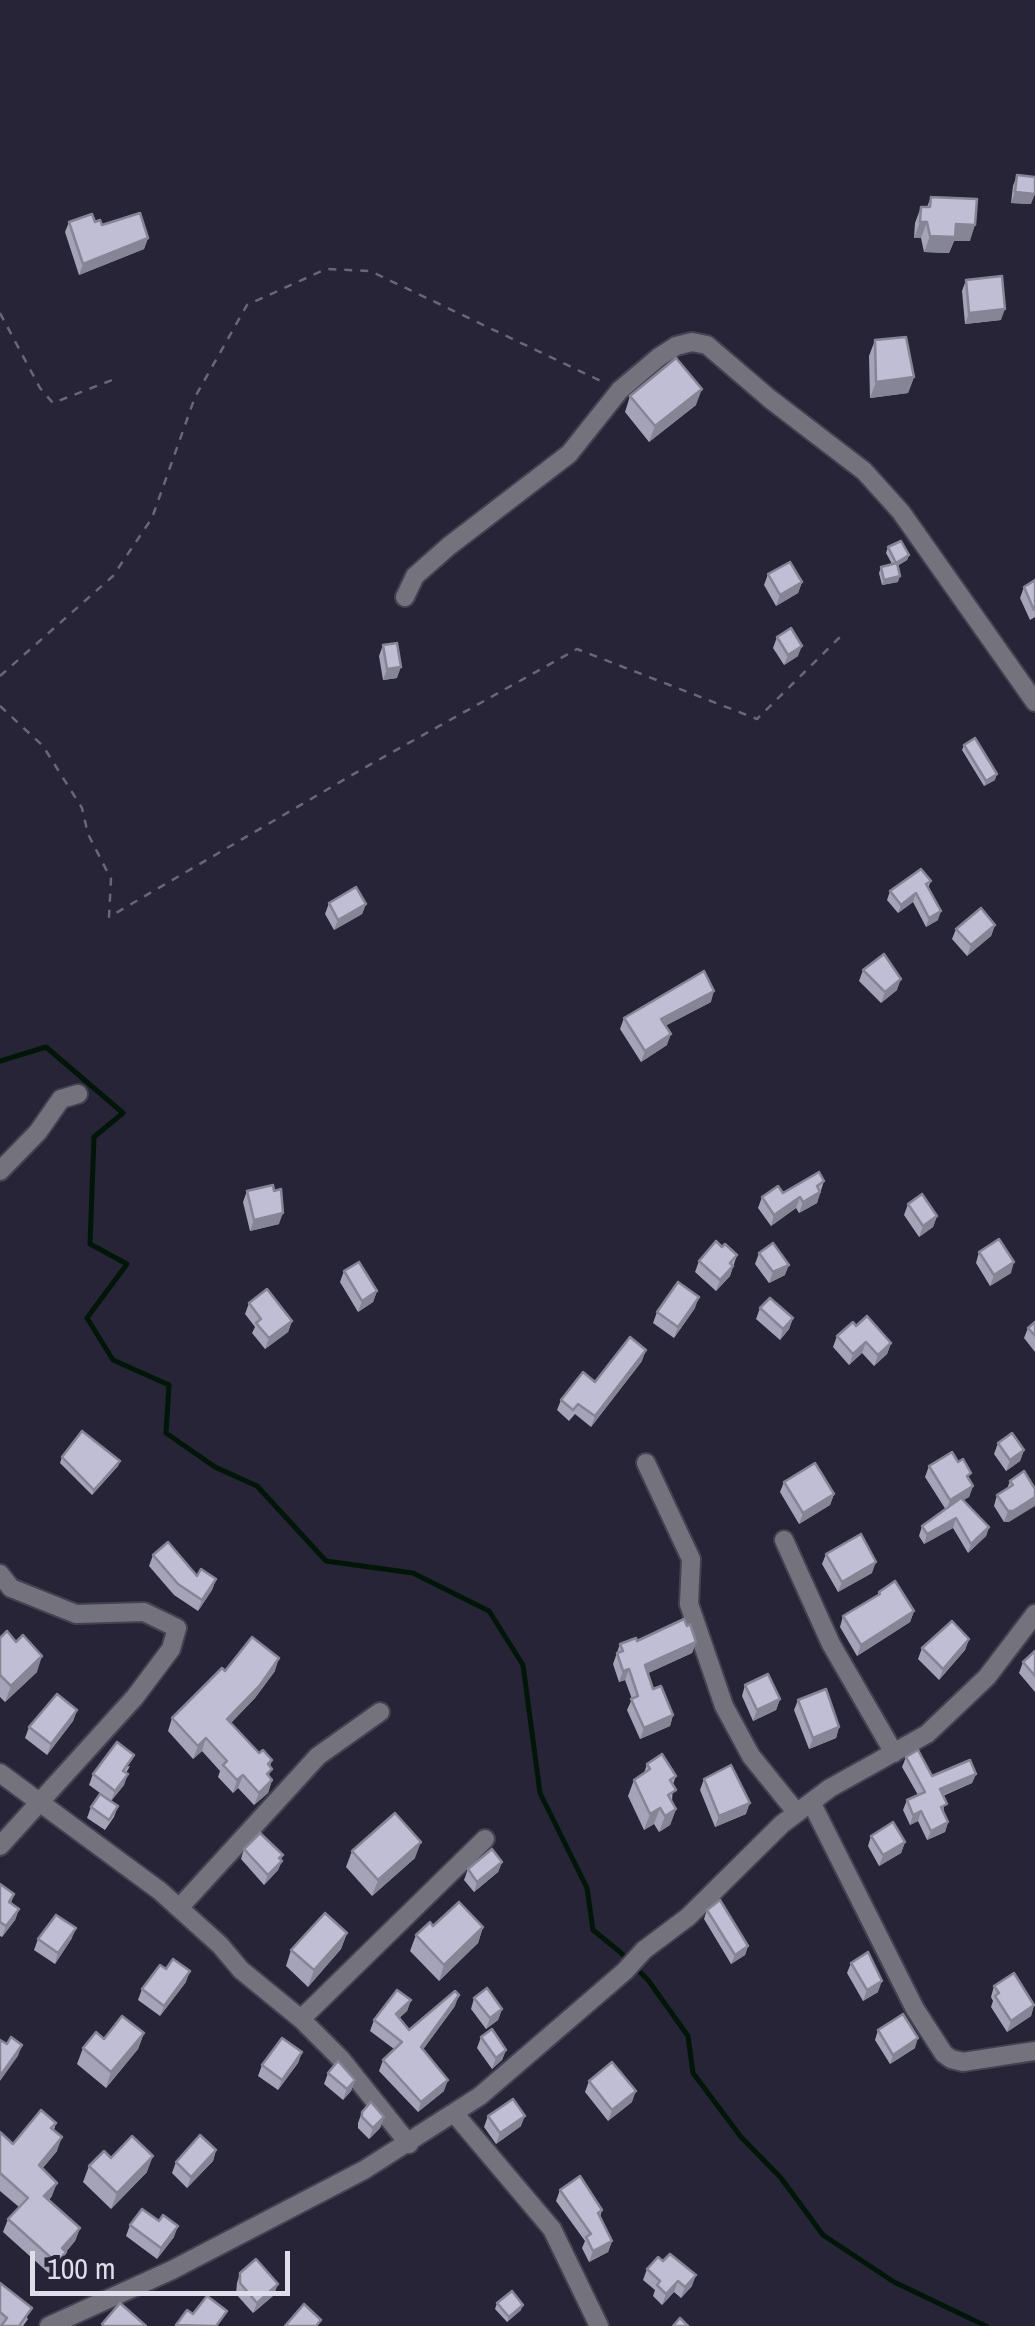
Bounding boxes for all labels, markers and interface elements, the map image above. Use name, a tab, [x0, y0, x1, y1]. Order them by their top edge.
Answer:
scale bar	[35, 2231, 295, 2293]
text: 100 m	[47, 2248, 115, 2288]

